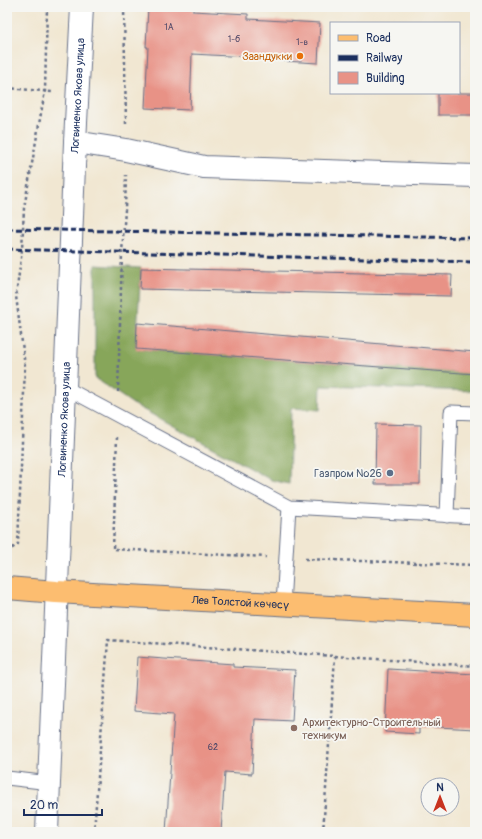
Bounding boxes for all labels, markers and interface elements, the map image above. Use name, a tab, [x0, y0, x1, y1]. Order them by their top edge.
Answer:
house number: 1А	[164, 22, 174, 33]
legend	[330, 22, 460, 94]
text: Road	[366, 31, 391, 46]
house number: 1-б	[228, 34, 240, 45]
house number: 1-в	[296, 37, 308, 48]
street label: Логвиненко Якова улица	[69, 38, 87, 155]
place label: Заандукки	[242, 50, 292, 63]
marker: Заандукки	[295, 51, 305, 61]
text: Railway	[366, 51, 402, 66]
text: Building	[366, 71, 405, 86]
street label: Логвиненко Якова улица	[55, 361, 73, 478]
place label: Газпром №26	[314, 467, 382, 480]
marker: Газпром №26	[385, 468, 395, 478]
street label: Лев Толстой көчөсү	[190, 593, 290, 612]
place label: Архитектурно-Строительный техникум	[302, 716, 441, 742]
marker: Архитектурно-Строительный техникум	[289, 723, 299, 733]
house number: 62	[208, 742, 218, 753]
north arrow	[420, 777, 460, 817]
text: N	[436, 781, 444, 794]
scale bar	[24, 791, 102, 817]
text: 20 m	[30, 798, 59, 813]

